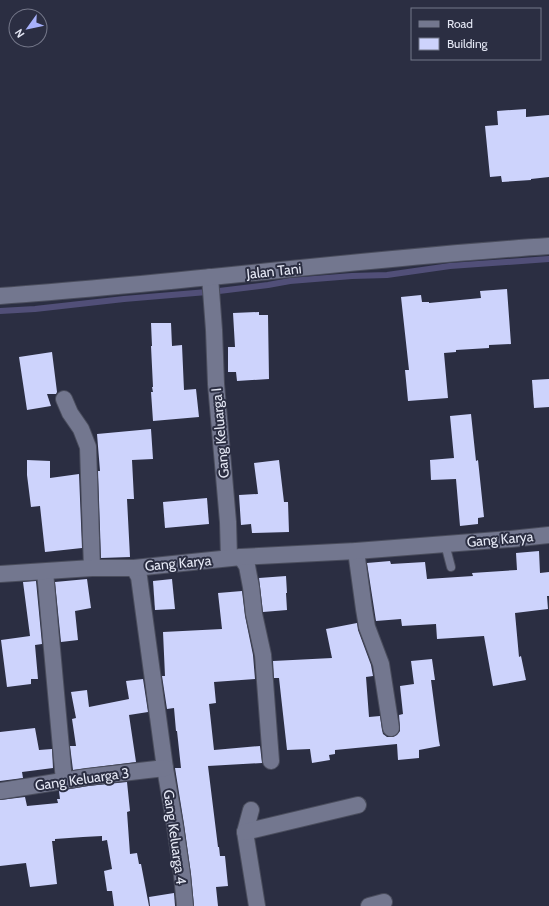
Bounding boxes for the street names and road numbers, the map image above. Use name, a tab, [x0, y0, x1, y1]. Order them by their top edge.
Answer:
street label: Jalan Tani	[245, 259, 302, 283]
street label: Gang Keluarga I	[207, 387, 233, 479]
street label: Gang Karya	[466, 527, 534, 551]
street label: Gang Karya	[144, 551, 212, 575]
street label: Gang Keluarga 3	[34, 763, 130, 795]
street label: Gang Keluarga 4	[159, 789, 191, 885]

